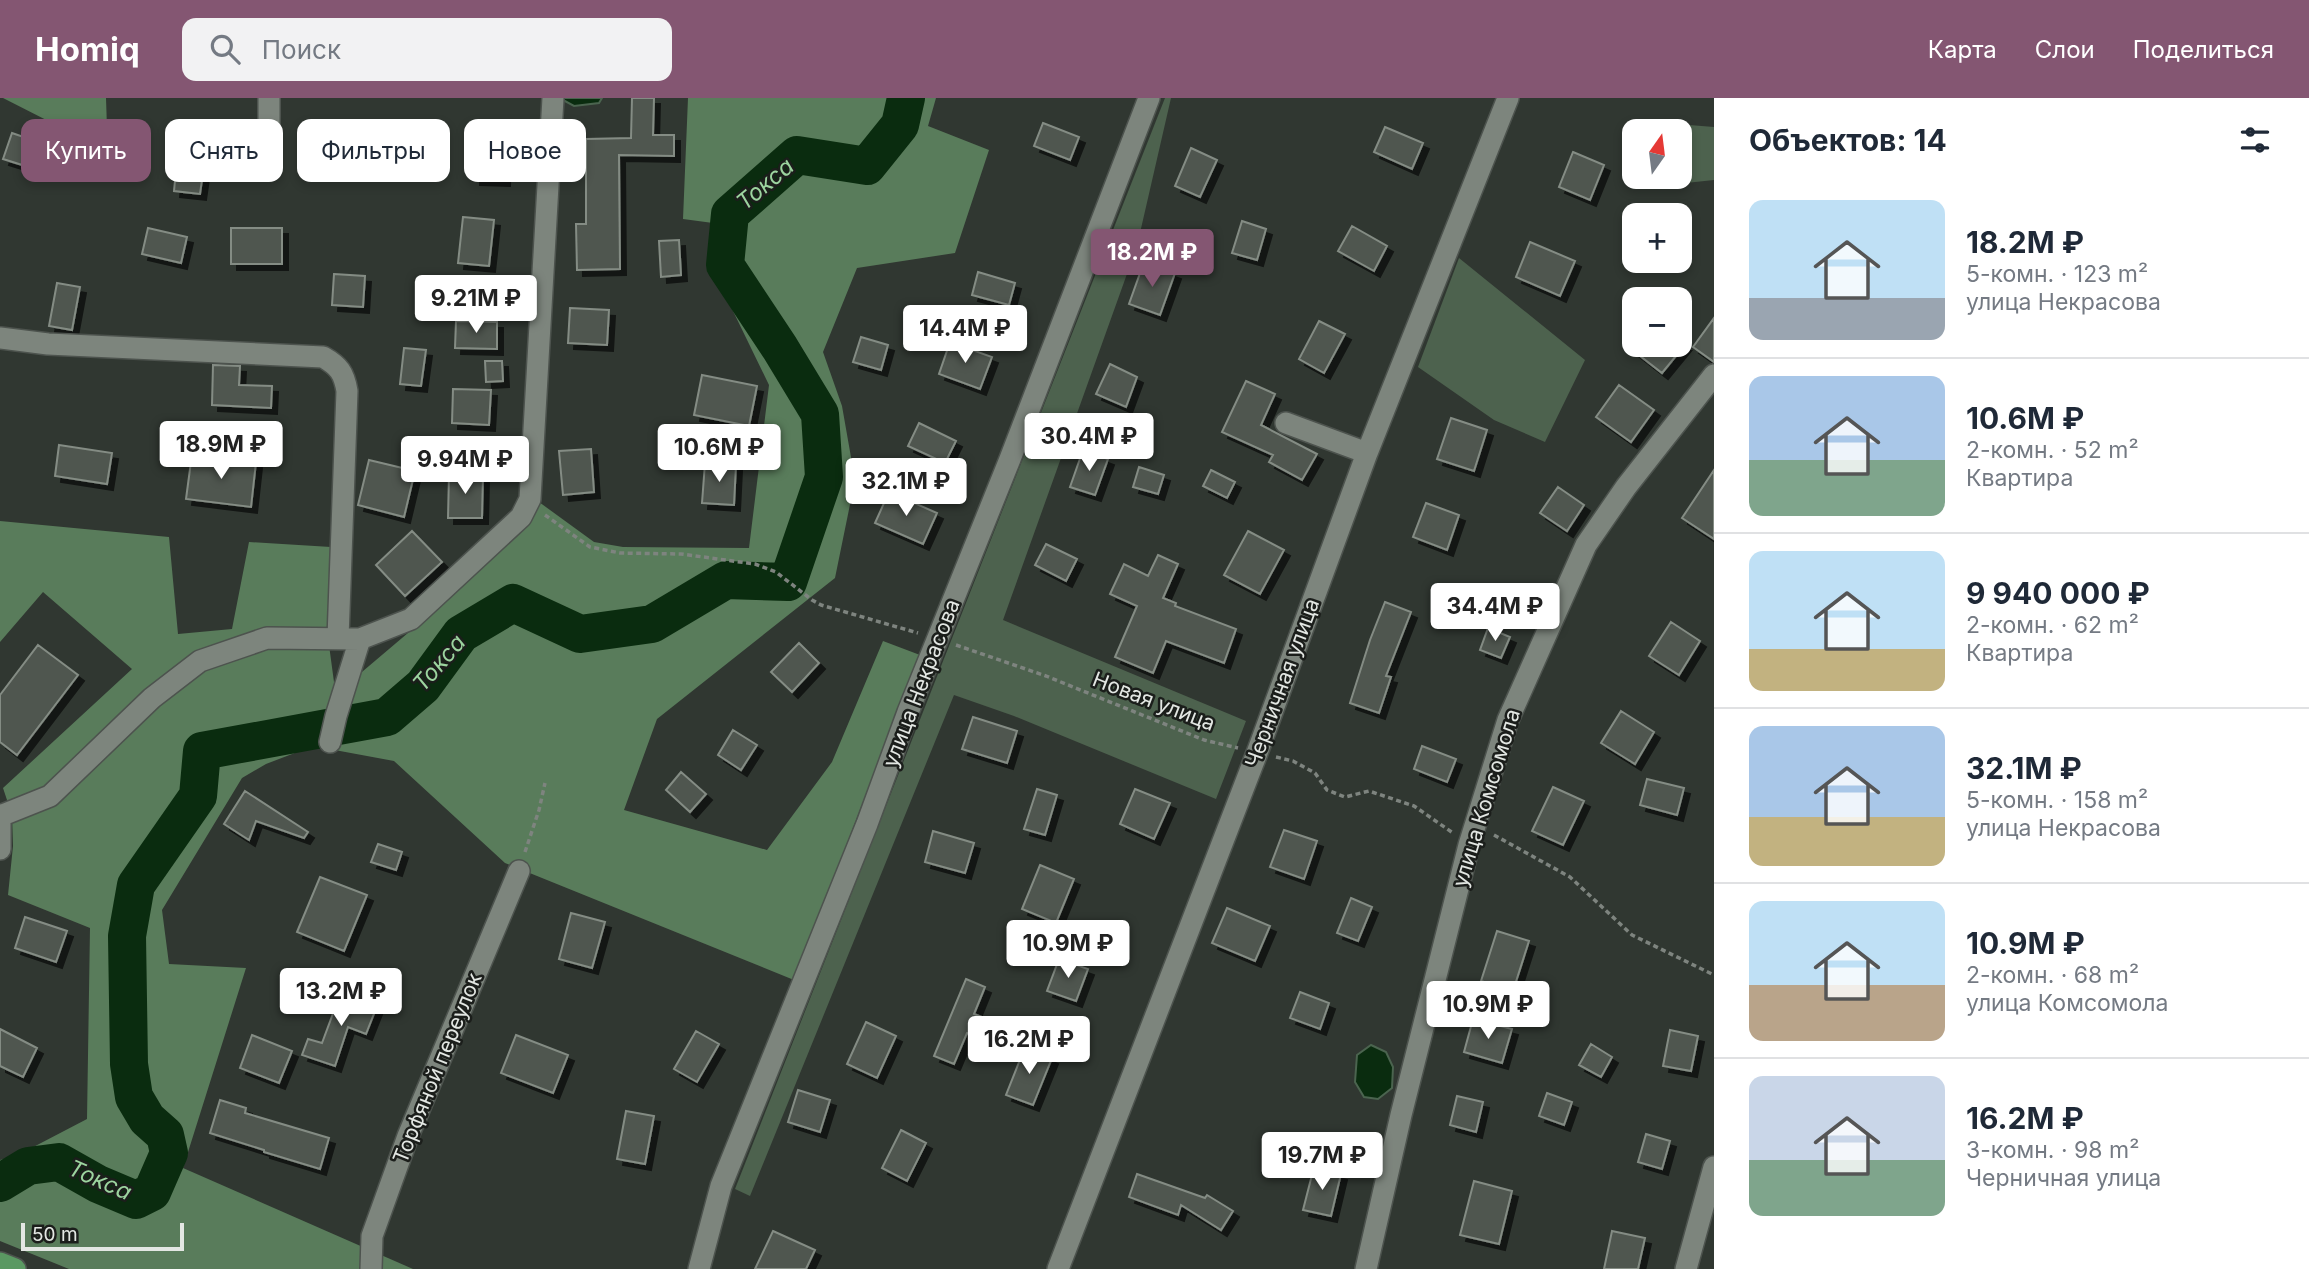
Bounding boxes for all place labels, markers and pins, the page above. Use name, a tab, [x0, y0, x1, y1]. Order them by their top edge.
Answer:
pin: 18.2M ₽	[1087, 230, 1217, 289]
pin: 9.21M ₽	[411, 275, 541, 335]
pin: 14.4M ₽	[900, 306, 1030, 365]
pin: 30.4M ₽	[1024, 414, 1154, 473]
pin: 18.9M ₽	[156, 422, 286, 481]
pin: 10.6M ₽	[654, 424, 784, 484]
pin: 9.94M ₽	[400, 436, 530, 496]
pin: 32.1M ₽	[841, 458, 971, 518]
pin: 34.4M ₽	[1430, 584, 1560, 643]
pin: 10.9M ₽	[1003, 920, 1133, 980]
pin: 13.2M ₽	[276, 968, 406, 1028]
pin: 10.9M ₽	[1423, 982, 1553, 1041]
pin: 16.2M ₽	[964, 1016, 1094, 1076]
pin: 19.7M ₽	[1257, 1132, 1387, 1192]

